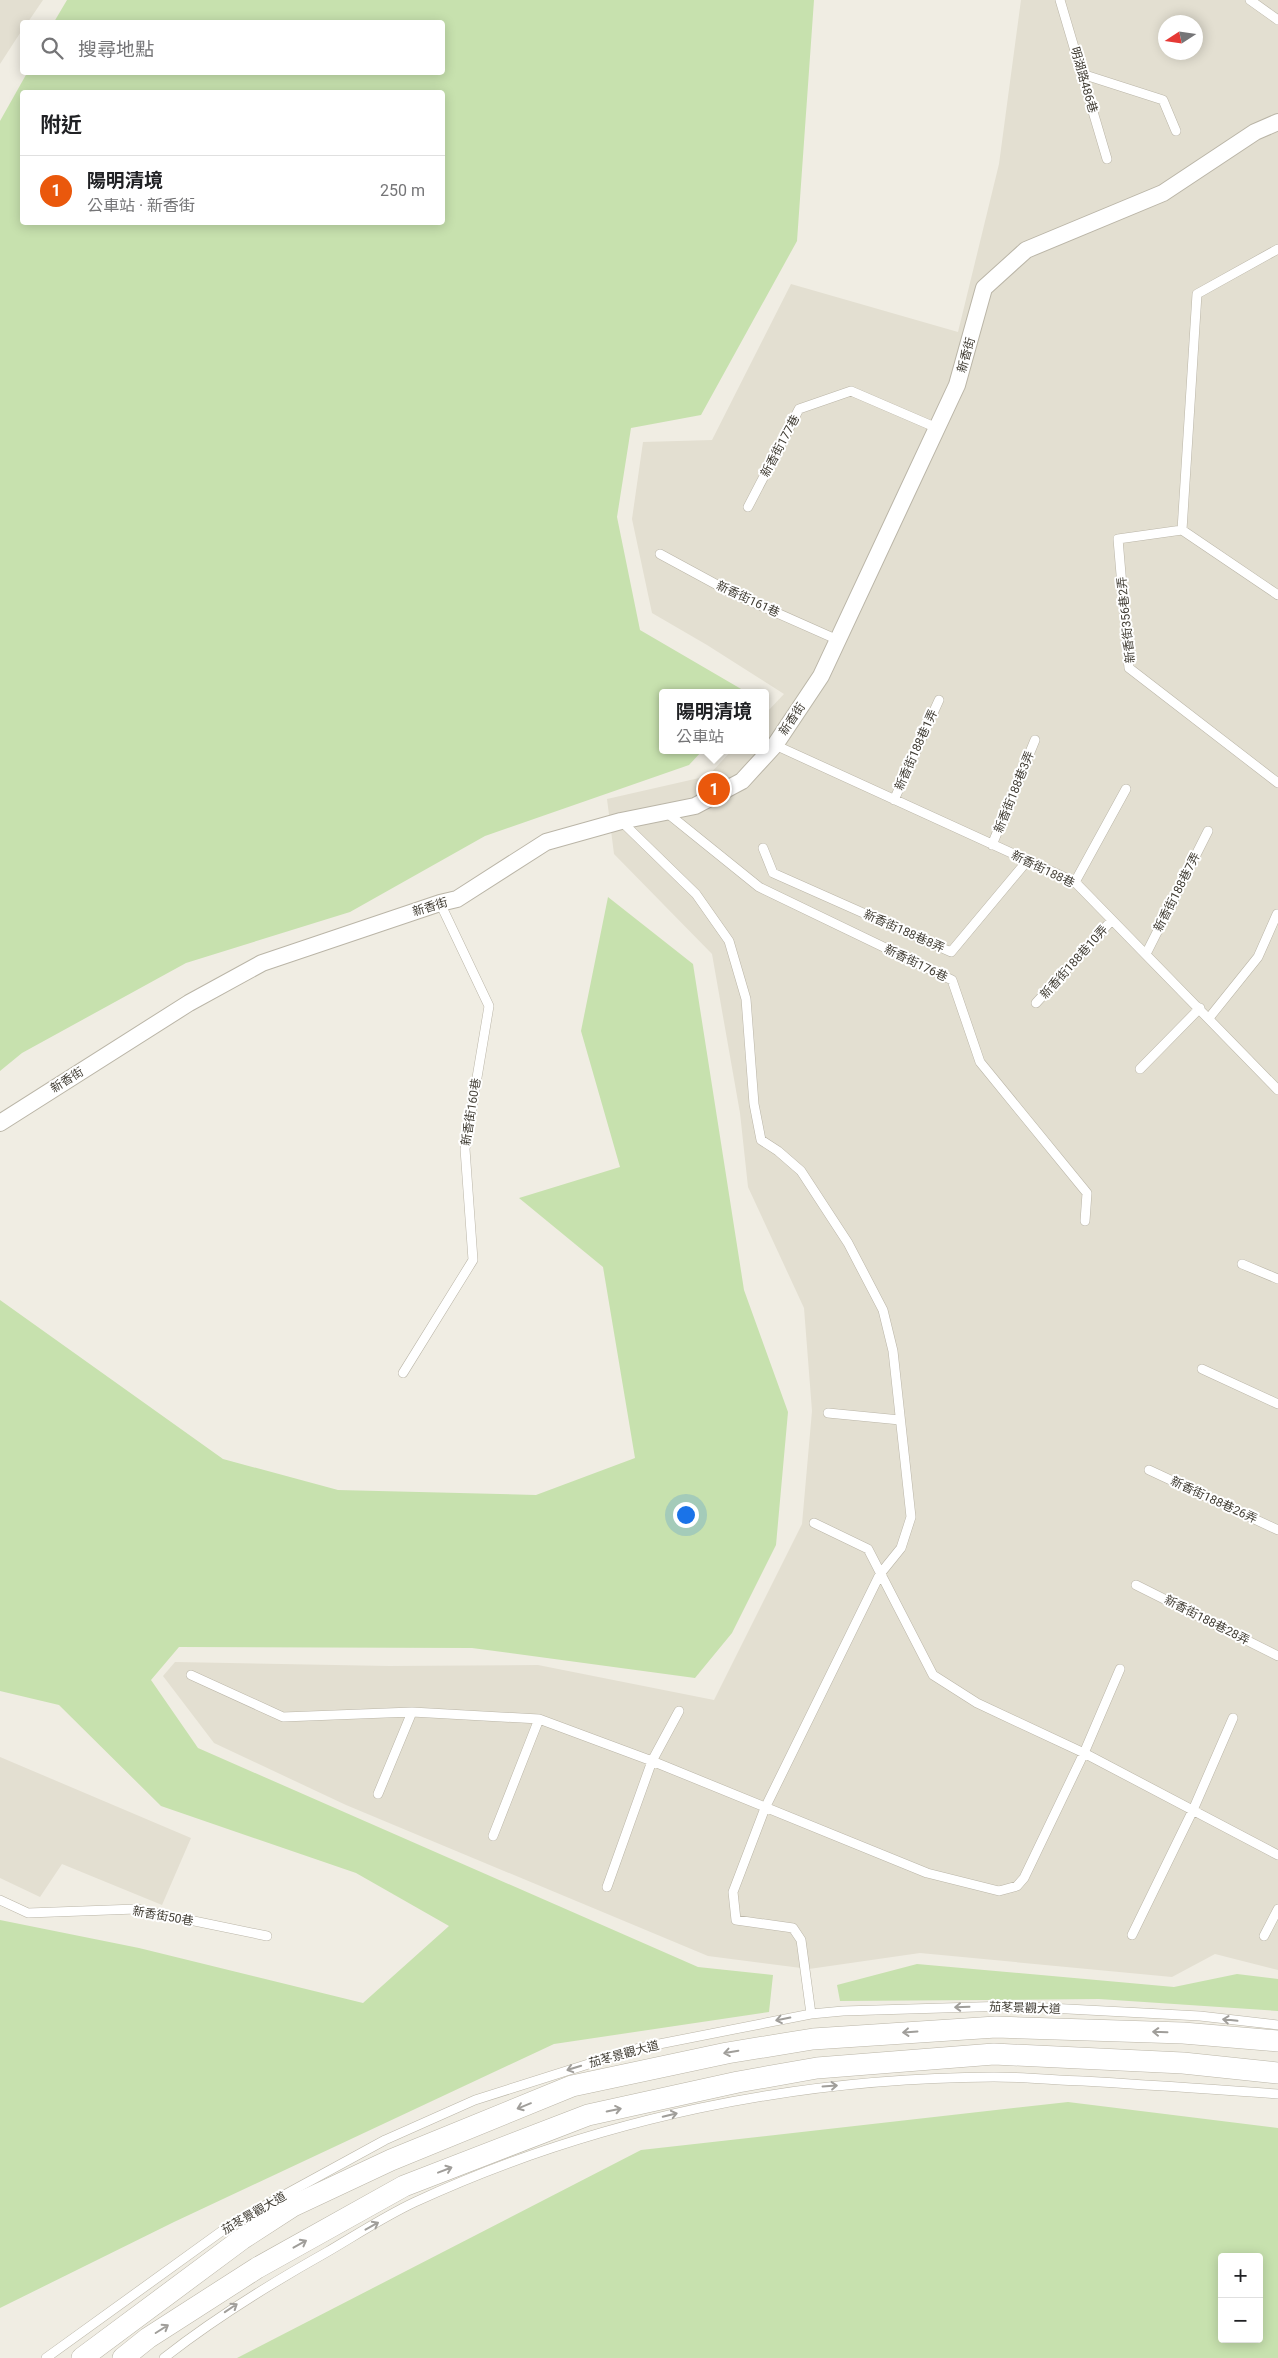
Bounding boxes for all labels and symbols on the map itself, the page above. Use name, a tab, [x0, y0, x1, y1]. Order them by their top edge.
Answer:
north arrow	[1158, 15, 1203, 60]
street label: 明湖路486巷	[1068, 45, 1100, 115]
street label: 新香街	[954, 336, 978, 374]
street label: 新香街177巷	[758, 413, 802, 479]
street label: 新香街356巷2弄	[1114, 576, 1138, 664]
street label: 新香街161巷	[714, 578, 782, 620]
street label: 新香街	[776, 700, 808, 738]
street label: 新香街188巷1弄	[892, 707, 940, 793]
street label: 新香街188巷3弄	[991, 749, 1037, 835]
pin: 1	[698, 770, 730, 808]
street label: 新香街188巷	[1009, 848, 1077, 890]
street label: 新香街188巷7弄	[1151, 850, 1203, 934]
street label: 新香街	[411, 895, 449, 919]
street label: 新香街188巷8弄	[861, 907, 947, 955]
street label: 新香街188巷10弄	[1037, 922, 1111, 1002]
street label: 新香街176巷	[882, 942, 950, 984]
street label: 新香街	[48, 1065, 86, 1095]
street label: 新香街160巷	[459, 1077, 483, 1147]
street label: 新香街188巷26弄	[1169, 1474, 1259, 1526]
your location	[673, 1502, 699, 1528]
street label: 新香街188巷28弄	[1162, 1592, 1252, 1648]
street label: 新香街50巷	[132, 1904, 194, 1928]
street label: 茄苳景觀大道	[989, 2000, 1061, 2016]
one-way arrow	[955, 2003, 971, 2012]
one-way arrow	[776, 2015, 792, 2025]
one-way arrow	[1222, 2015, 1238, 2024]
one-way arrow	[1152, 2027, 1168, 2037]
one-way arrow	[902, 2028, 918, 2037]
street label: 茄苳景觀大道	[587, 2038, 661, 2070]
one-way arrow	[724, 2048, 740, 2058]
one-way arrow	[566, 2063, 582, 2073]
one-way arrow	[822, 2081, 838, 2090]
one-way arrow	[517, 2101, 532, 2111]
one-way arrow	[605, 2105, 621, 2114]
one-way arrow	[662, 2109, 678, 2119]
one-way arrow	[436, 2165, 452, 2174]
street label: 茄苳景觀大道	[219, 2189, 289, 2237]
one-way arrow	[364, 2221, 378, 2231]
one-way arrow	[293, 2239, 308, 2249]
one-way arrow	[224, 2303, 238, 2313]
one-way arrow	[154, 2324, 168, 2334]

